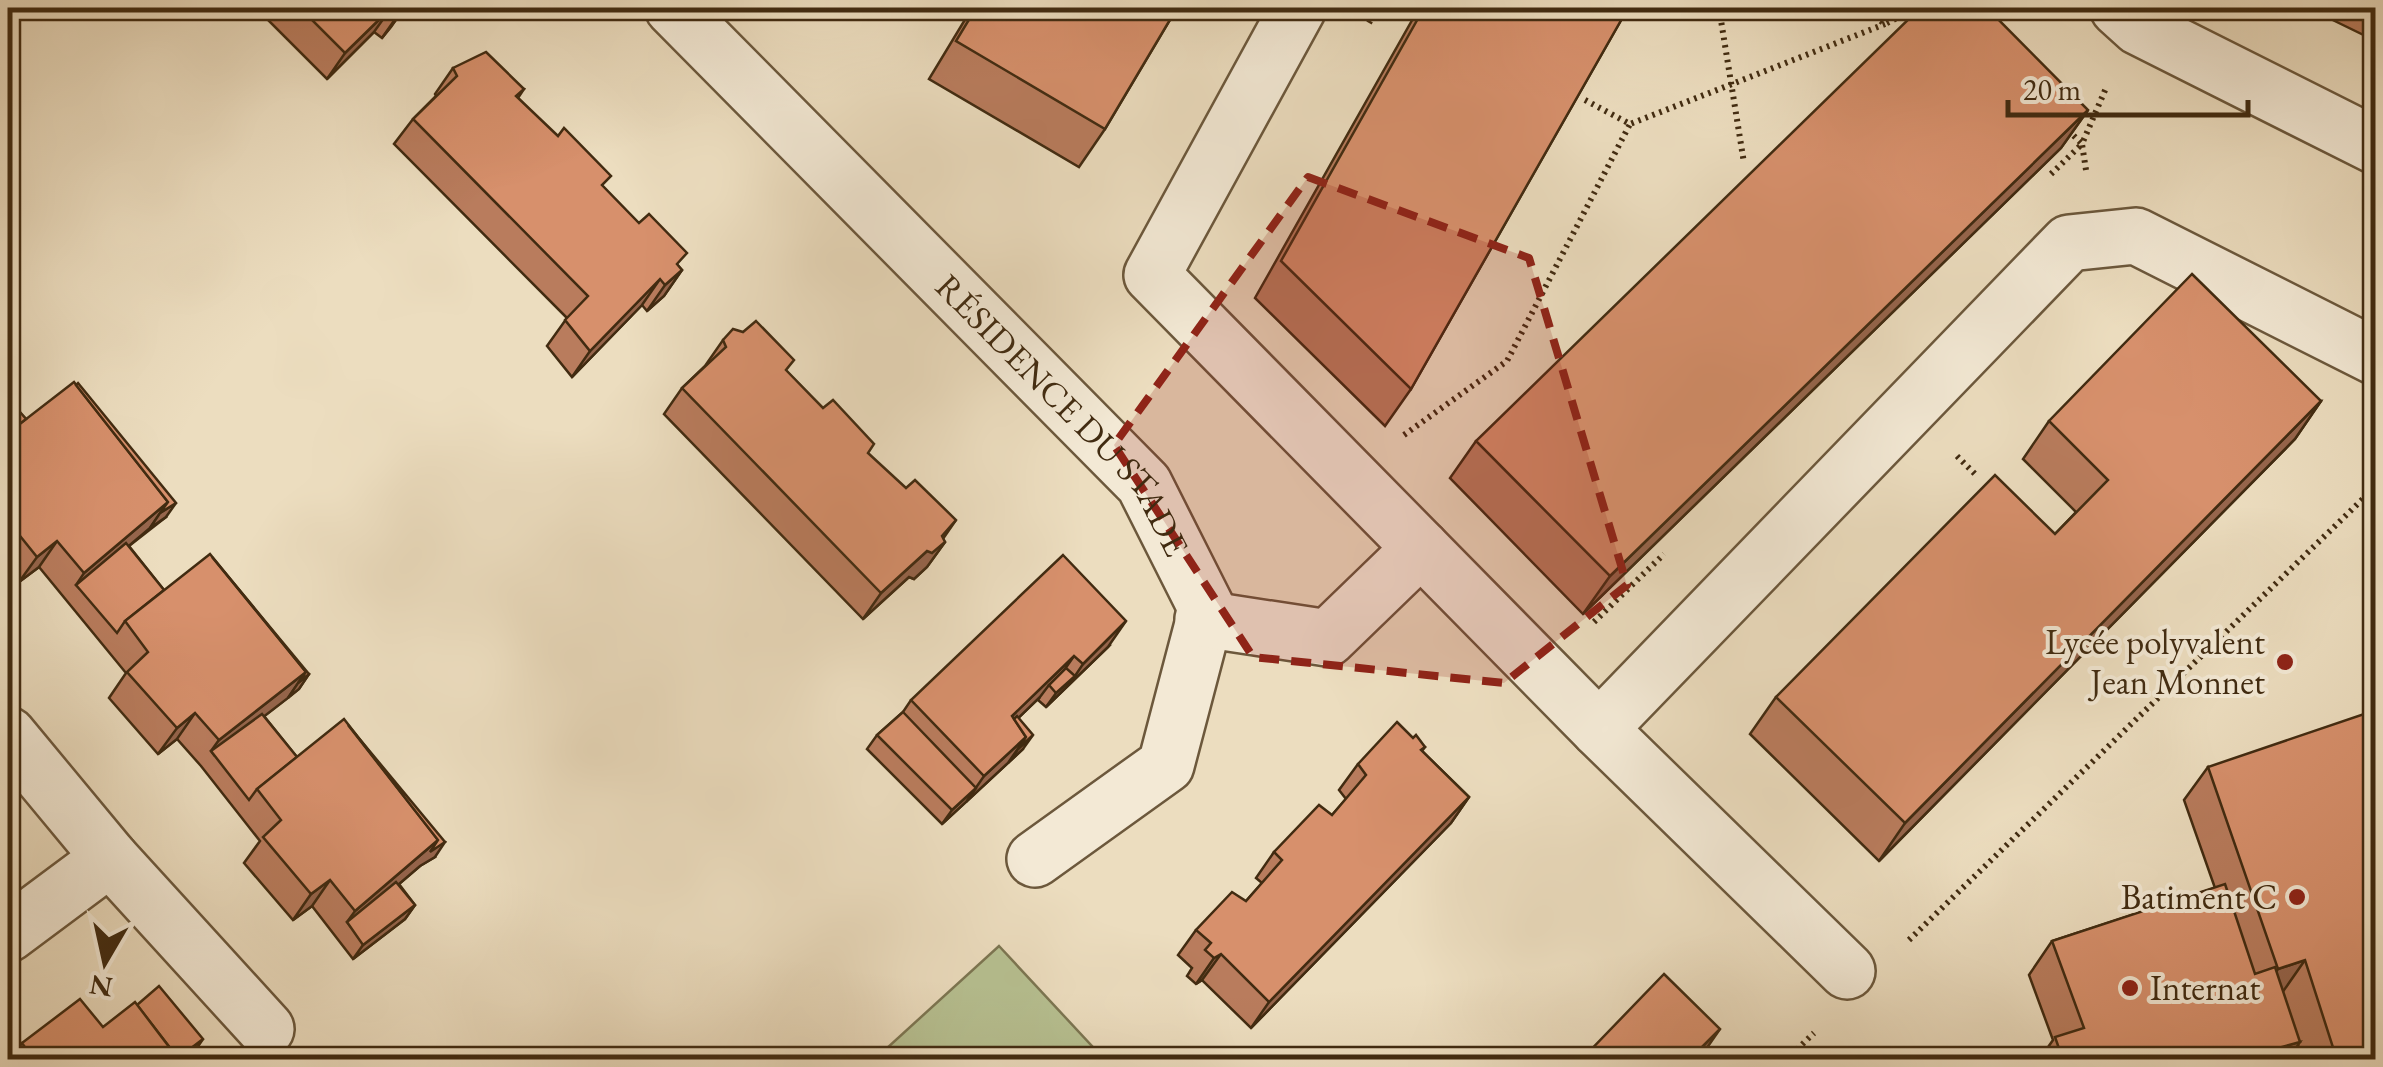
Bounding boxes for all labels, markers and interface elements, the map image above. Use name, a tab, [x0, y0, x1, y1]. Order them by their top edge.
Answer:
scale bar	[2008, 55, 2248, 117]
text: 20 m	[2023, 70, 2081, 109]
street label: RÉSIDENCE DU STADE	[926, 264, 1200, 563]
place label: Lycée polyvalent Jean Monnet	[2045, 619, 2265, 704]
marker: Lycée polyvalent Jean Monnet	[2274, 651, 2296, 673]
place label: Batiment C	[2121, 874, 2277, 919]
marker: Batiment C	[2286, 886, 2308, 908]
north arrow	[55, 912, 155, 1012]
place label: Internat	[2150, 965, 2260, 1010]
text: N	[87, 967, 115, 1006]
marker: Internat	[2119, 977, 2141, 999]

